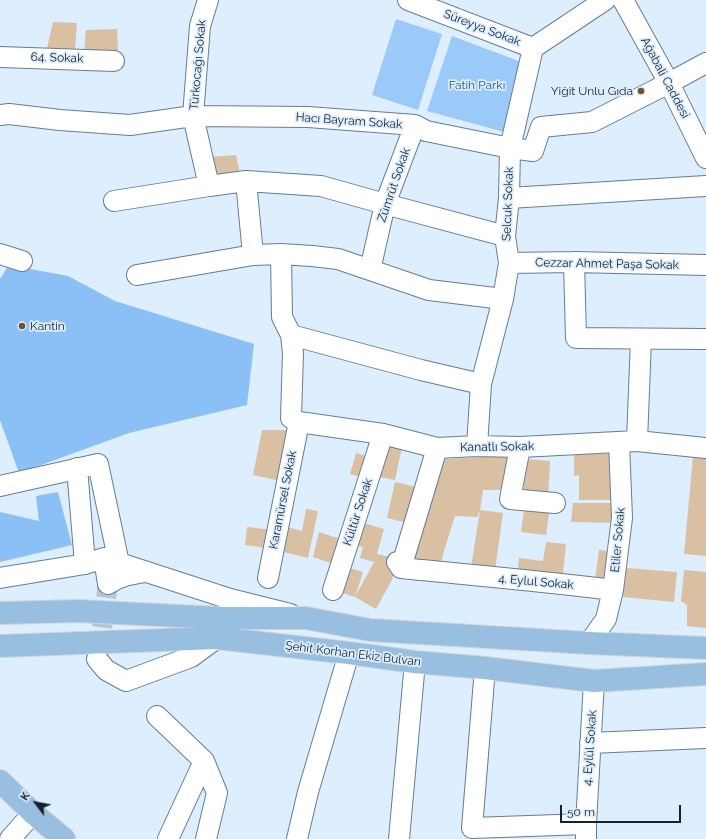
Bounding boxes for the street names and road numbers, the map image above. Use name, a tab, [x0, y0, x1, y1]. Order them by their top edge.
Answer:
street label: Süreyya Sokak	[441, 7, 523, 49]
street label: Türkocağı Sokak	[187, 19, 209, 111]
street label: Ağabali Caddesi	[638, 35, 692, 121]
street label: 64. Sokak	[30, 50, 84, 66]
street label: Hacı Bayram Sokak	[295, 110, 403, 132]
street label: Zümrüt Sokak	[375, 146, 413, 224]
street label: Selcuk Sokak	[500, 167, 516, 241]
street label: Cezzar Ahmet Paşa Sokak	[535, 256, 679, 272]
street label: Kanatlı Sokak	[460, 439, 534, 455]
street label: Karamürsel Sokak	[266, 449, 300, 551]
street label: Kültür Sokak	[340, 477, 376, 547]
street label: Etiler Sokak	[608, 507, 628, 573]
street label: 4. Eylul Sokak	[498, 572, 574, 592]
street label: Şehit Korhan Ekiz Bulvarı	[284, 639, 422, 669]
street label: 4. Eylül Sokak	[580, 710, 600, 786]

